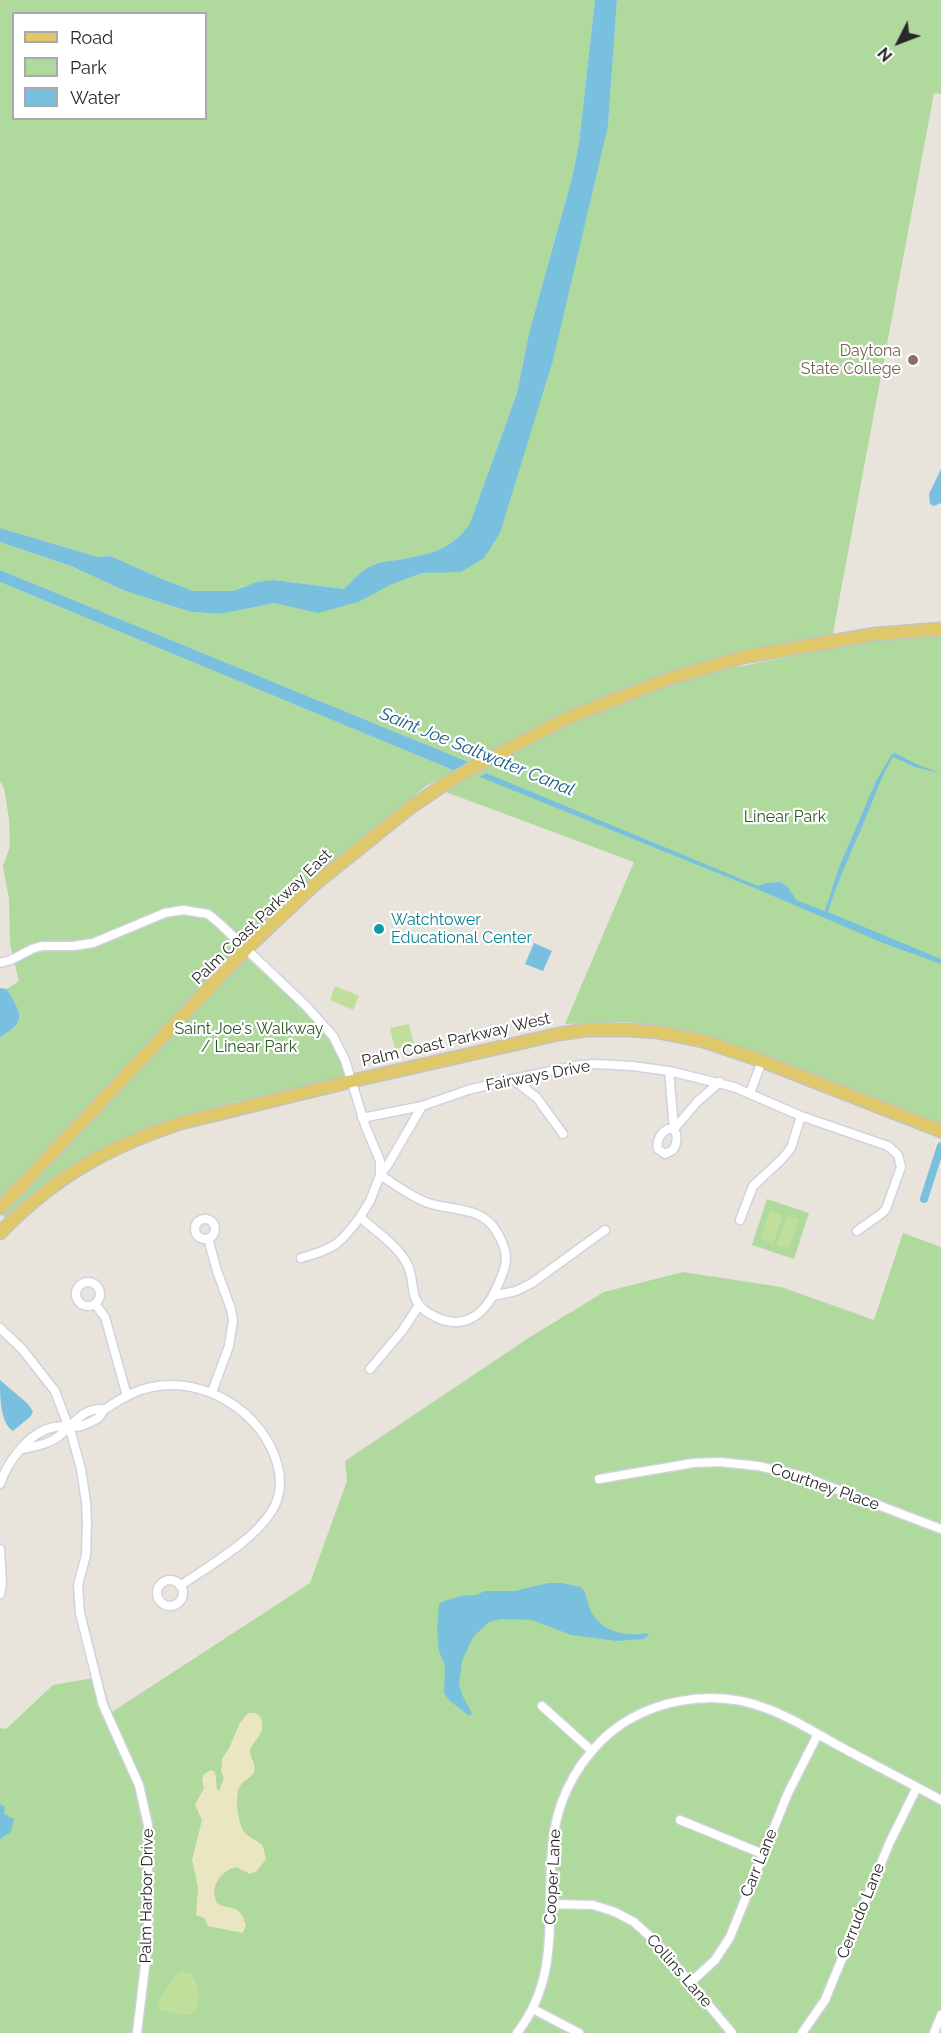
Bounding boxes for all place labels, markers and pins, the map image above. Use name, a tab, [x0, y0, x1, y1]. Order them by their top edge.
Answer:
place label: Daytona State College	[801, 341, 901, 379]
marker: Daytona State College	[906, 353, 920, 367]
place label: Watchtower Educational Center	[391, 910, 532, 948]
marker: Watchtower Educational Center	[372, 922, 386, 936]

